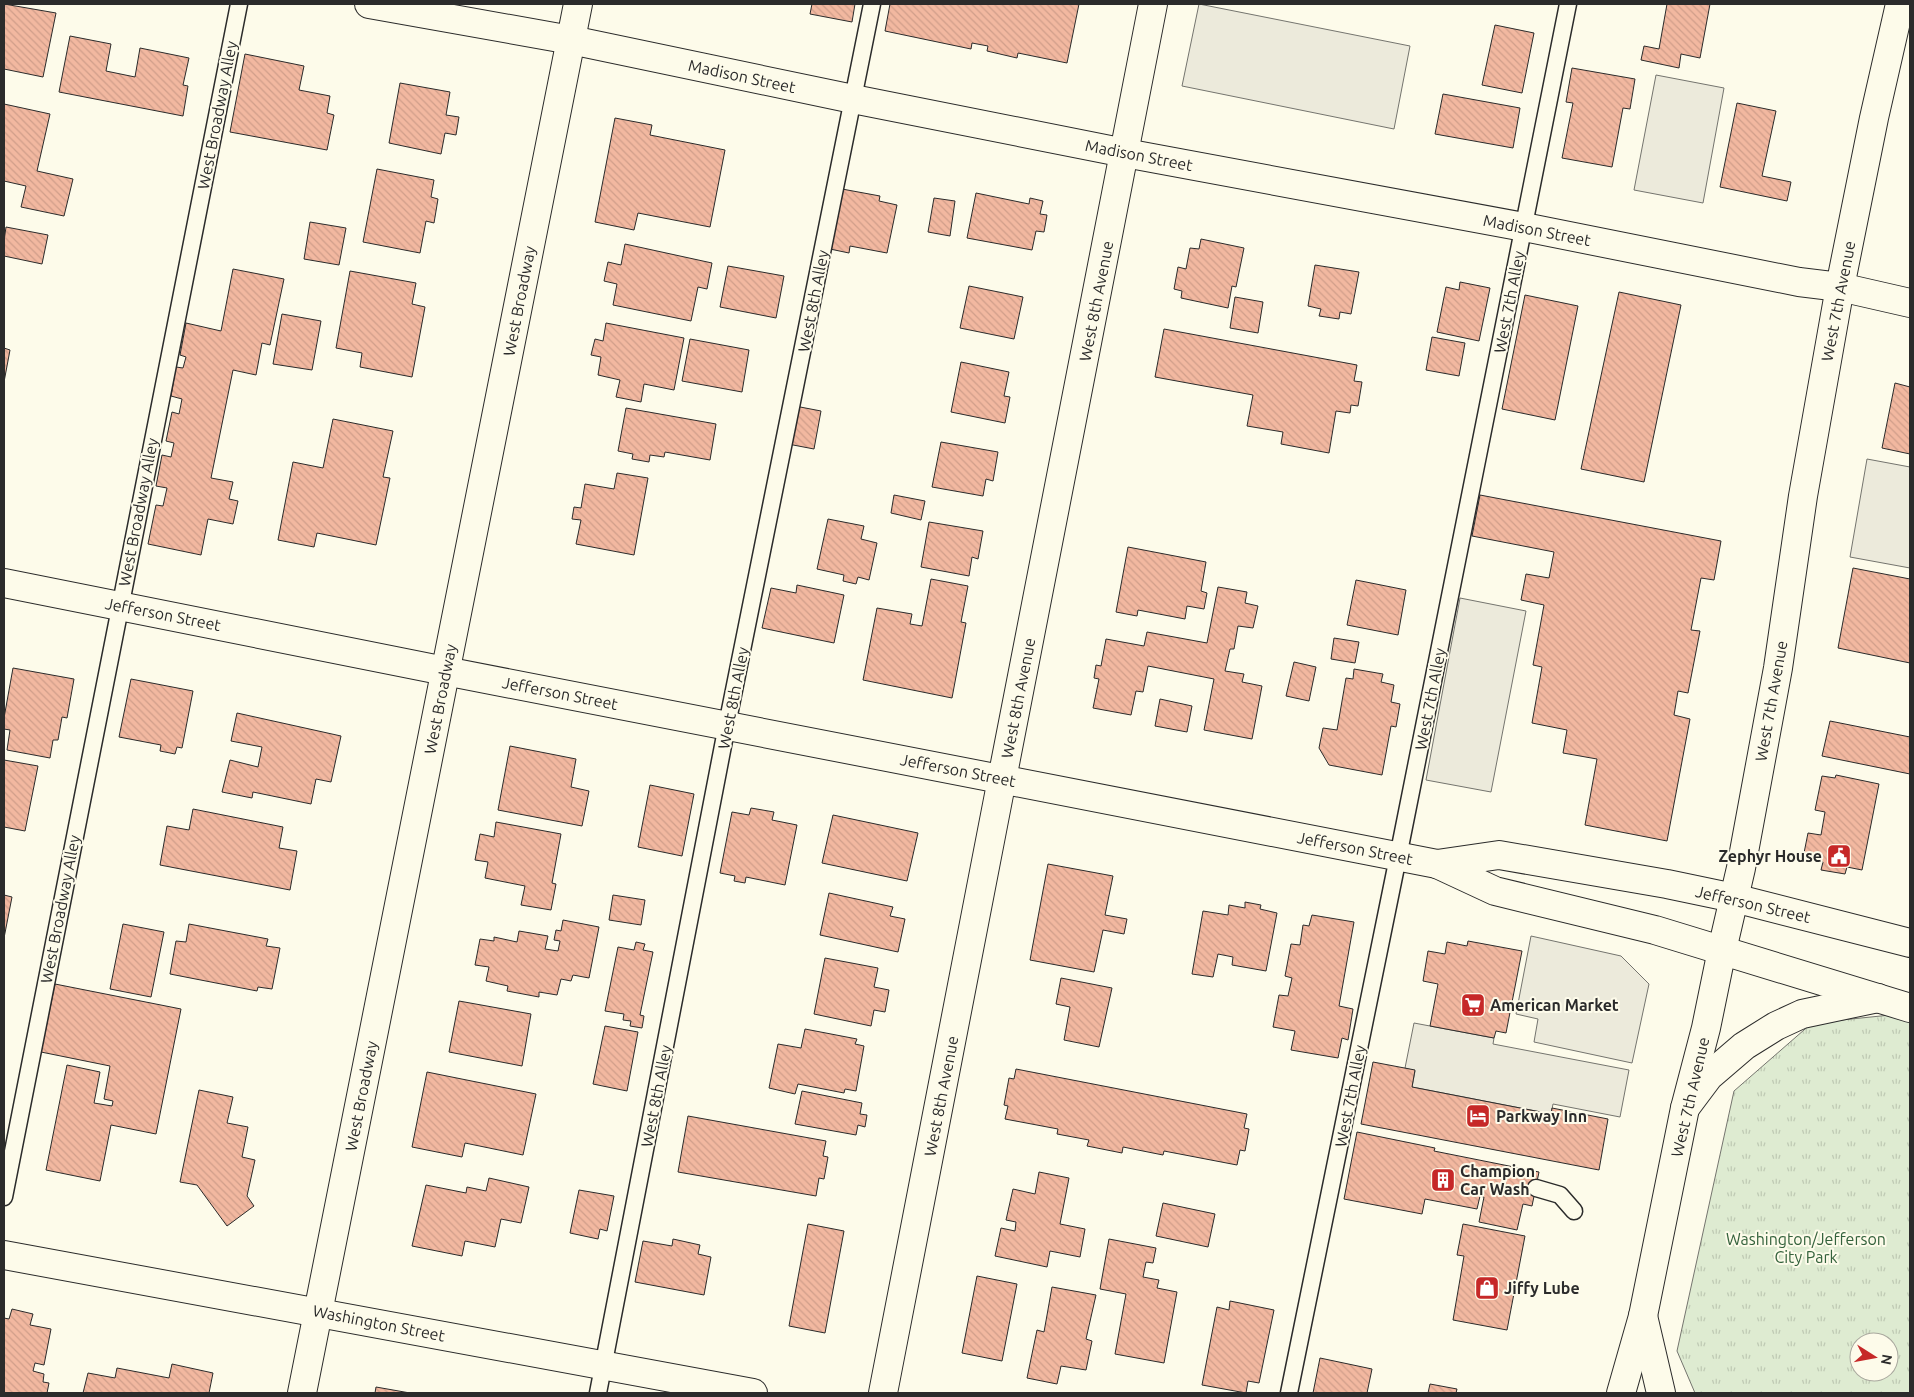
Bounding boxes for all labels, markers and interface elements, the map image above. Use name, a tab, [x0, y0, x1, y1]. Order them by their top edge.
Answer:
street label: West Broadway Alley	[194, 39, 240, 191]
street label: Madison Street	[687, 56, 798, 96]
street label: Madison Street	[1084, 136, 1195, 174]
street label: Madison Street	[1482, 211, 1593, 249]
street label: West 8th Avenue	[1075, 239, 1117, 363]
street label: West 7th Avenue	[1817, 239, 1859, 363]
street label: West Broadway	[500, 244, 539, 358]
street label: West 8th Alley	[794, 248, 832, 354]
street label: West 7th Alley	[1490, 249, 1528, 355]
street label: West Broadway Alley	[115, 436, 161, 588]
street label: Jefferson Street	[104, 594, 223, 634]
street label: West 8th Avenue	[997, 636, 1039, 760]
street label: West 7th Avenue	[1752, 639, 1790, 763]
street label: West Broadway	[421, 642, 460, 756]
street label: West 8th Alley	[714, 645, 752, 751]
street label: West 7th Alley	[1411, 646, 1449, 752]
street label: Jefferson Street	[501, 673, 620, 713]
street label: Jefferson Street	[899, 750, 1018, 790]
street label: Jefferson Street	[1296, 828, 1415, 868]
street label: West Broadway Alley	[37, 833, 83, 985]
public building icon: Zephyr House	[1826, 843, 1852, 869]
place label: Zephyr House	[1718, 847, 1822, 865]
street label: Jefferson Street	[1694, 882, 1813, 926]
supermarket icon: American Market	[1460, 992, 1486, 1018]
place label: American Market	[1490, 996, 1619, 1014]
street label: West 8th Avenue	[920, 1034, 962, 1158]
street label: West 7th Avenue	[1667, 1035, 1713, 1159]
street label: West Broadway	[342, 1039, 381, 1153]
street label: West 8th Alley	[637, 1043, 675, 1149]
street label: West 7th Alley	[1331, 1043, 1369, 1149]
hotel icon: Parkway Inn	[1465, 1103, 1491, 1129]
place label: Parkway Inn	[1496, 1107, 1587, 1125]
place label: Champion Car Wash	[1460, 1162, 1535, 1198]
building icon: Champion Car Wash	[1430, 1167, 1456, 1193]
park label: Washington/Jefferson City Park	[1726, 1230, 1886, 1266]
shop icon: Jiffy Lube	[1474, 1275, 1500, 1301]
place label: Jiffy Lube	[1504, 1279, 1580, 1297]
street label: Washington Street	[311, 1301, 447, 1345]
north arrow	[1849, 1332, 1899, 1382]
text: N	[1878, 1353, 1896, 1366]

